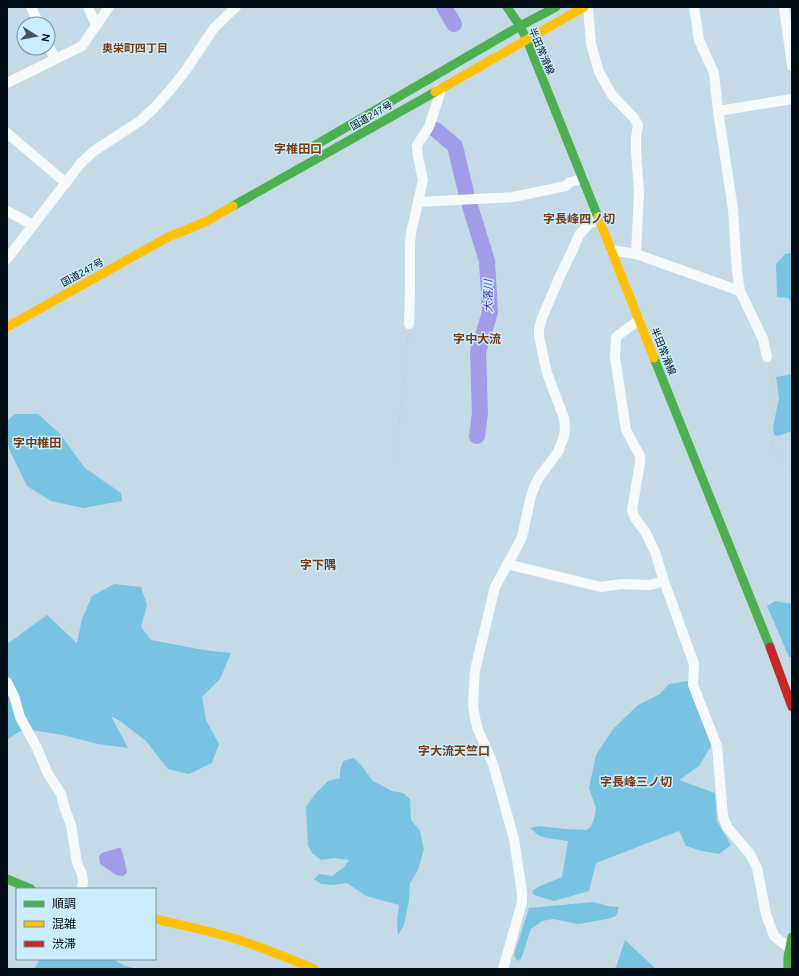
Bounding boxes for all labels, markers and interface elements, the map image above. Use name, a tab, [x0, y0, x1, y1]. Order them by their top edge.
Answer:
north arrow	[16, 16, 56, 56]
street label: 半田常滑線	[527, 26, 556, 76]
text: N	[39, 33, 52, 43]
district label: 奥栄町四丁目	[102, 42, 168, 54]
street label: 国道247号	[348, 99, 394, 132]
district label: 字椎田口	[274, 142, 322, 155]
district label: 字長峰四ノ切	[543, 212, 615, 225]
street label: 国道247号	[59, 256, 105, 289]
water label: 大落川	[482, 279, 494, 313]
street label: 半田常滑線	[649, 326, 678, 376]
district label: 字中大流	[453, 332, 501, 345]
district label: 字中椎田	[13, 436, 61, 449]
district label: 字下隅	[300, 558, 336, 571]
district label: 字大流天竺口	[418, 744, 490, 757]
district label: 字長峰三ノ切	[600, 775, 672, 788]
legend	[16, 888, 156, 960]
text: 順調	[52, 897, 76, 910]
text: 混雑	[52, 917, 76, 930]
text: 渋滞	[52, 937, 76, 950]

